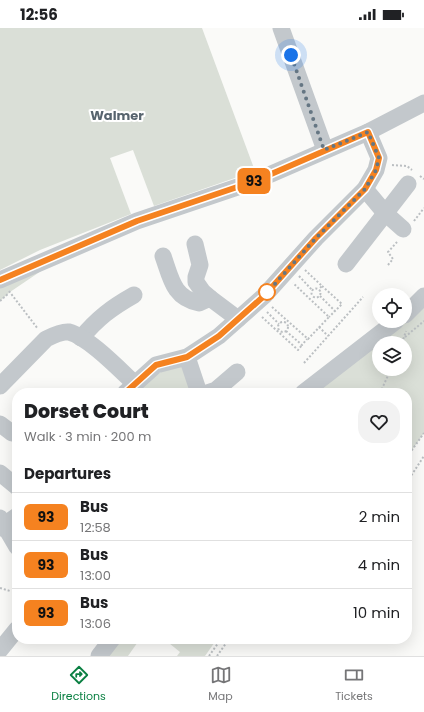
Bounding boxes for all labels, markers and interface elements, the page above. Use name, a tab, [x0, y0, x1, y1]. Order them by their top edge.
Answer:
text: 12:56	[20, 4, 58, 25]
your location	[281, 45, 301, 65]
district label: Walmer	[90, 106, 144, 125]
line badge: 93	[236, 168, 272, 194]
text: 93	[245, 171, 263, 191]
unlabelled marker	[258, 283, 276, 301]
map controls	[372, 288, 412, 376]
button: locate	[372, 288, 412, 328]
button: layers	[372, 336, 412, 376]
text: Dorset Court	[24, 398, 149, 425]
button: heart	[358, 401, 400, 443]
text: Walk · 3 min · 200 m	[24, 427, 151, 446]
text: Departures	[24, 463, 111, 484]
text: Bus	[80, 496, 108, 517]
text: 2 min	[359, 506, 400, 527]
text: 93	[37, 507, 55, 527]
text: 12:58	[80, 518, 111, 537]
text: Bus	[80, 544, 108, 565]
text: 4 min	[358, 554, 400, 575]
text: 93	[37, 555, 55, 575]
text: 13:00	[80, 566, 111, 585]
text: Bus	[80, 592, 108, 613]
text: 10 min	[353, 602, 400, 623]
text: 93	[37, 603, 55, 623]
text: 13:06	[80, 614, 111, 633]
tab: Directions	[51, 664, 106, 705]
tab: Map	[208, 664, 233, 705]
tab: Tickets	[335, 664, 373, 705]

